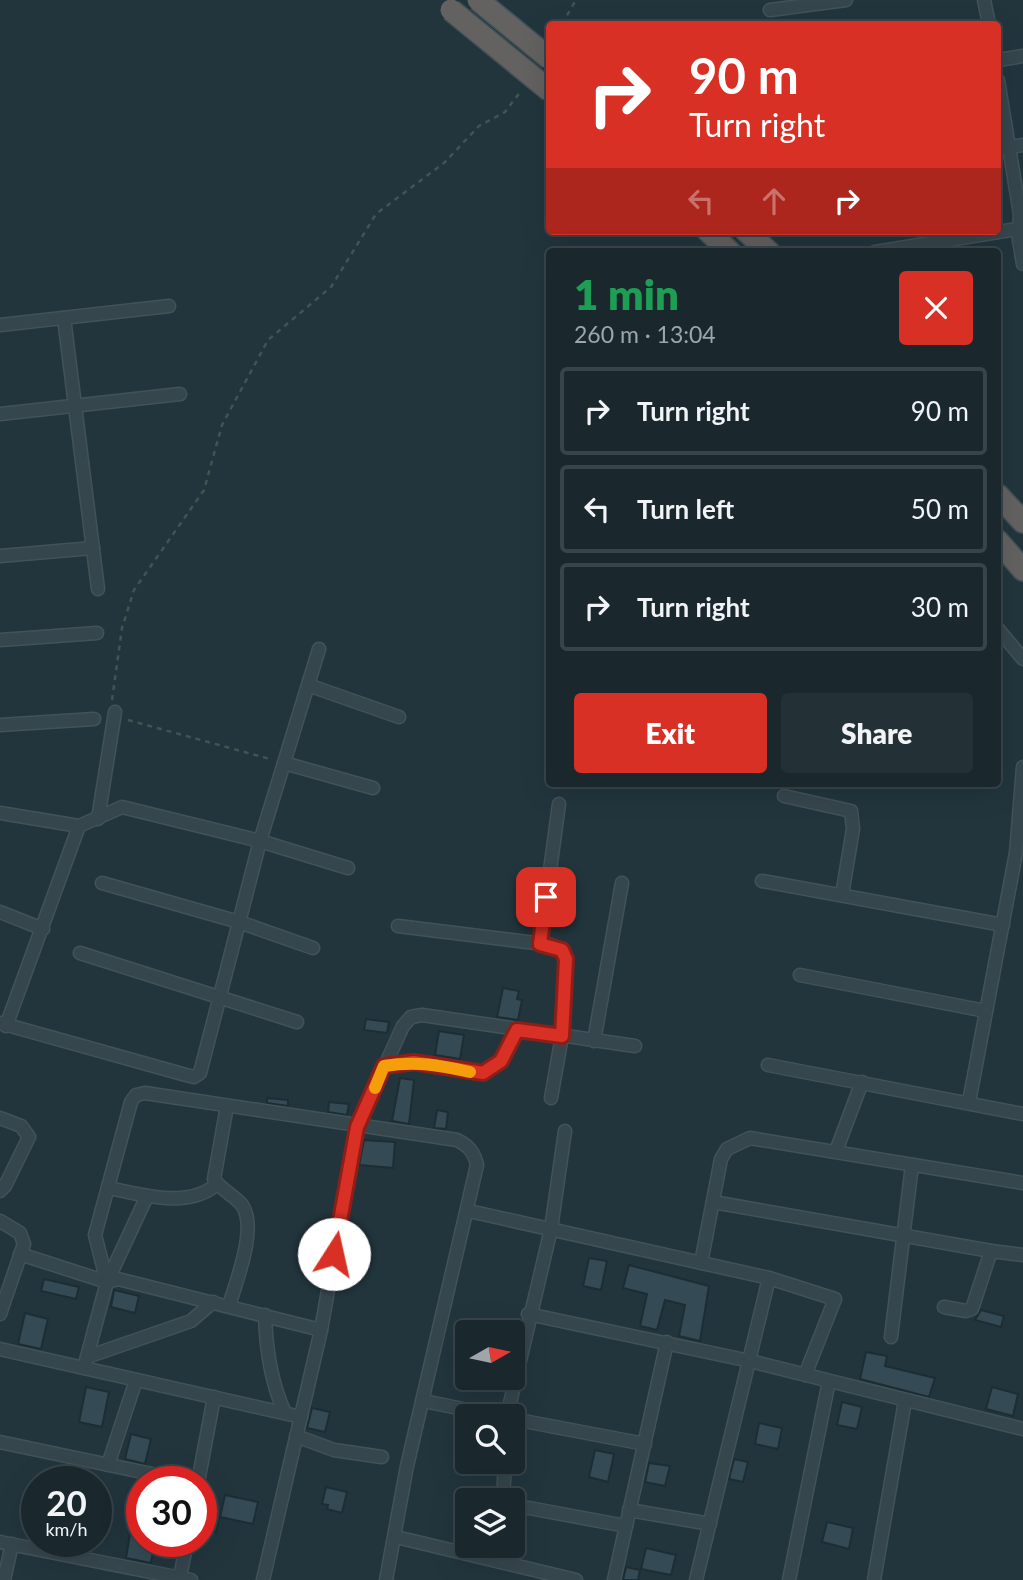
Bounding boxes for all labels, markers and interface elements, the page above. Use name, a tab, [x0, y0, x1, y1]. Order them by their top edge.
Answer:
text: 90 m	[689, 46, 799, 104]
icon: right	[574, 49, 665, 140]
text: Turn right	[689, 105, 825, 144]
icon: left	[682, 182, 720, 220]
icon: ahead	[755, 182, 793, 220]
icon: right	[828, 182, 866, 220]
text: 1 min	[574, 269, 679, 319]
button: close	[899, 271, 973, 345]
text: 260 m · 13:04	[574, 320, 716, 348]
icon: right	[578, 392, 616, 430]
text: Turn right	[637, 395, 750, 427]
text: 90 m	[911, 395, 969, 427]
icon: left	[578, 490, 616, 528]
text: Turn left	[637, 493, 734, 525]
text: 50 m	[911, 493, 969, 525]
icon: right	[578, 588, 616, 626]
text: Turn right	[637, 591, 750, 623]
text: 30 m	[911, 591, 969, 623]
button: Exit	[574, 693, 767, 773]
button: Share	[781, 693, 973, 773]
pin	[516, 867, 576, 927]
icon: arrive	[527, 878, 565, 916]
position arrow	[297, 1217, 371, 1291]
north arrow	[455, 1320, 525, 1390]
map controls	[455, 1320, 525, 1558]
button: search	[455, 1404, 525, 1474]
speed limit sign: 30	[126, 1466, 217, 1557]
text: 20	[46, 1481, 87, 1523]
button: layers	[455, 1488, 525, 1558]
text: km/h	[45, 1518, 88, 1540]

